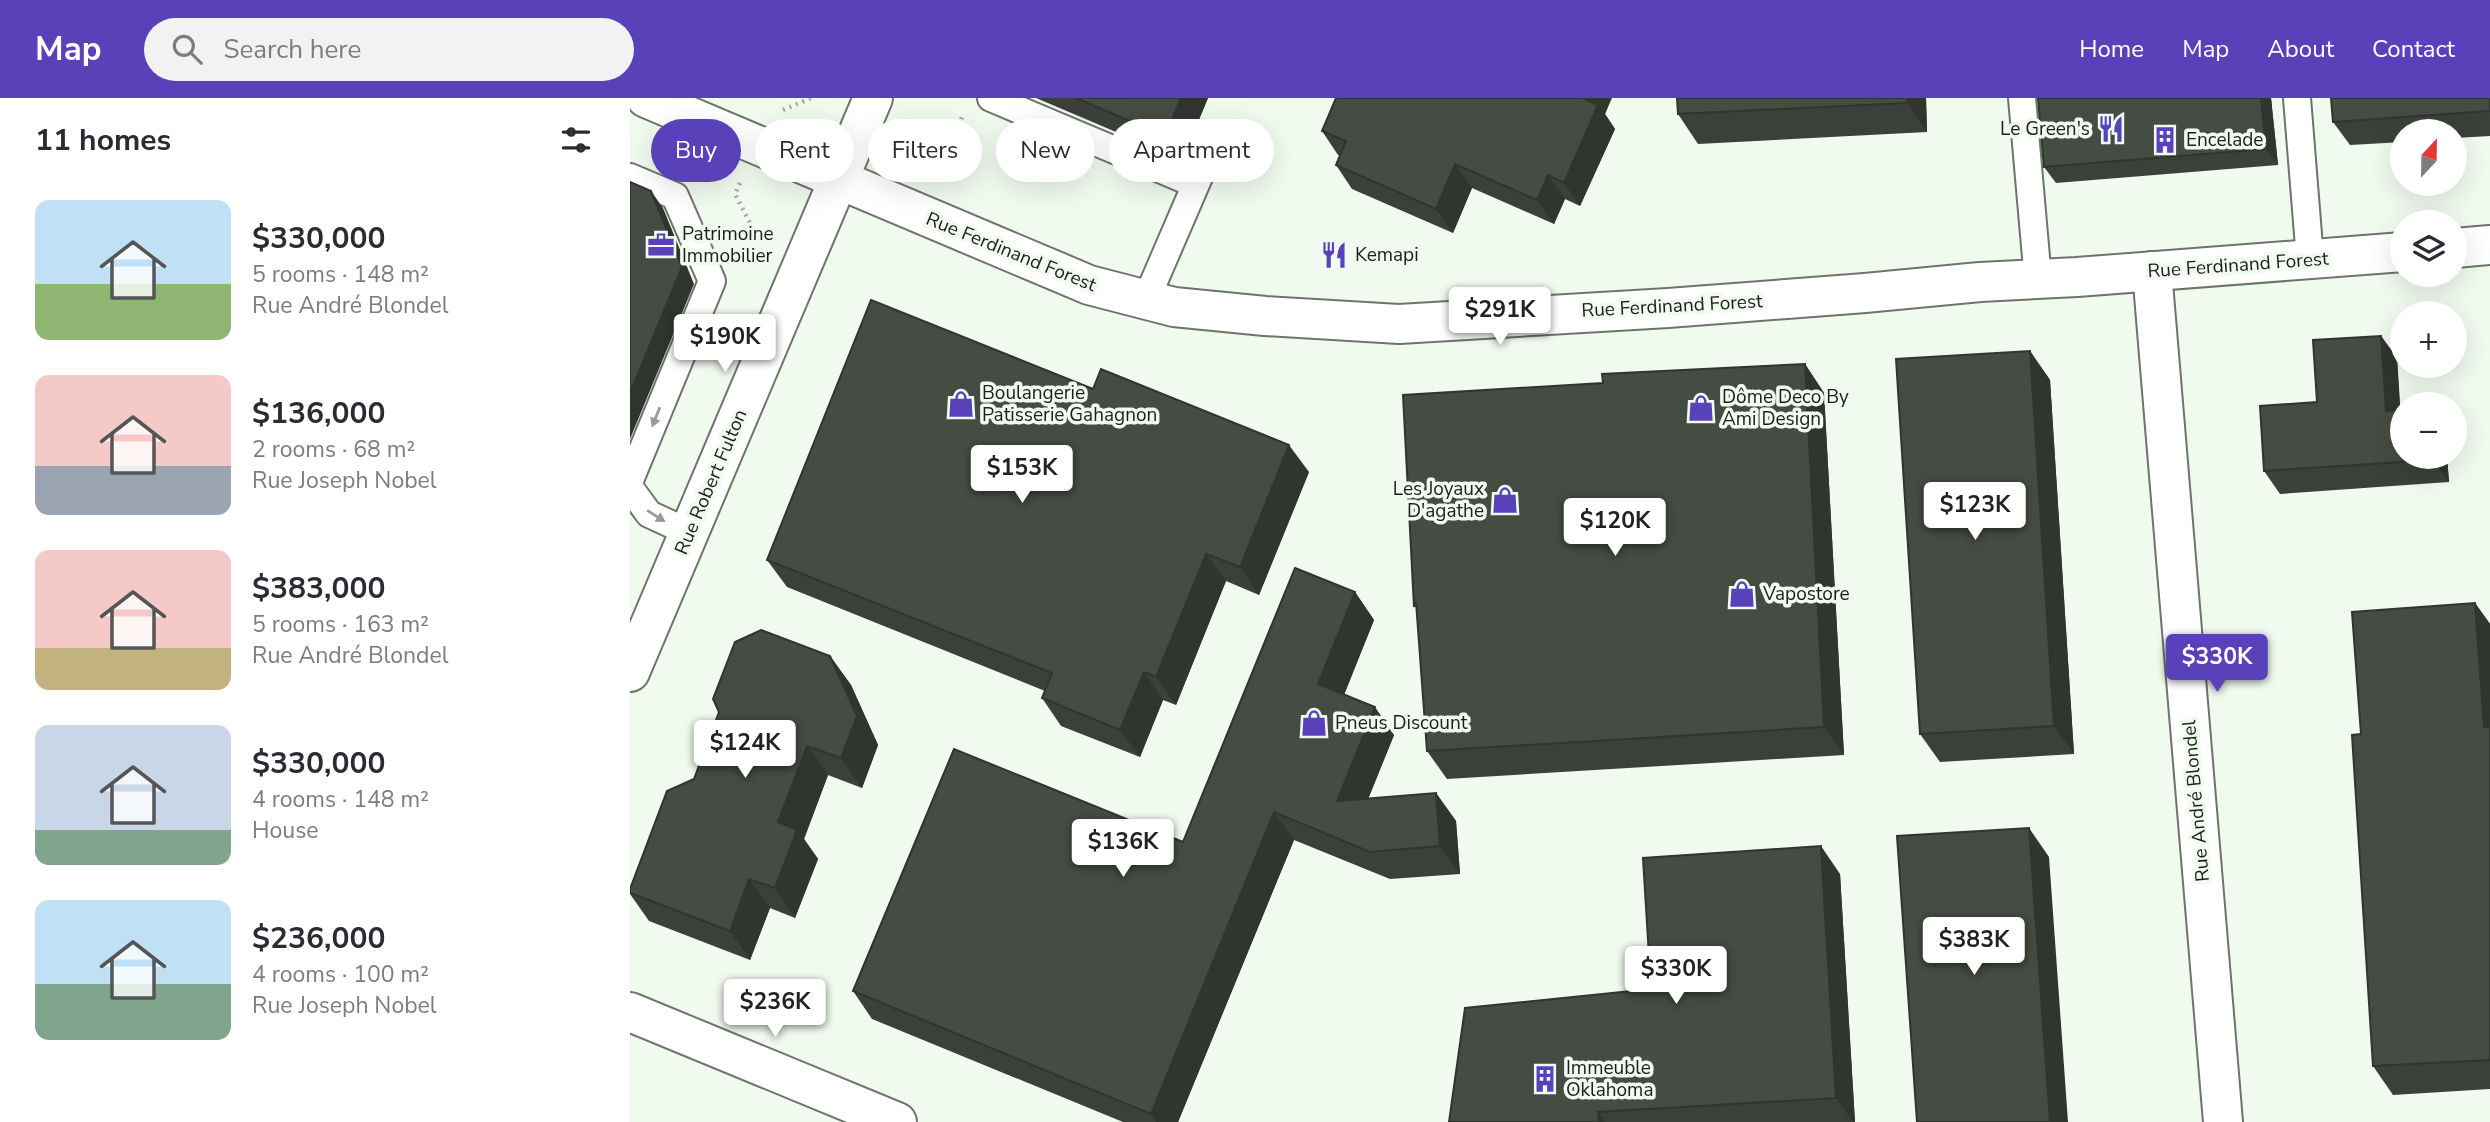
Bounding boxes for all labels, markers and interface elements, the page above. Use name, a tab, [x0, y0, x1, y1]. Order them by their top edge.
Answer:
search box	[144, 18, 634, 81]
text: Map	[35, 27, 102, 72]
icon: search	[168, 30, 206, 68]
text: Search here	[224, 32, 361, 67]
text: Home	[2079, 33, 2144, 65]
text: Map	[2182, 33, 2229, 65]
text: About	[2267, 33, 2334, 65]
text: Contact	[2372, 33, 2455, 65]
restaurant icon: Le Green's	[2096, 114, 2126, 144]
place label: Le Green's	[2000, 116, 2090, 142]
chip: Buy	[651, 119, 741, 182]
chip: Rent	[755, 119, 854, 182]
chip: Filters	[868, 119, 982, 182]
chip: New	[996, 119, 1095, 182]
chip: Apartment	[1109, 119, 1274, 182]
north arrow	[2390, 119, 2468, 196]
map controls	[2390, 119, 2467, 469]
text: 11 homes	[35, 120, 171, 161]
icon: filters	[557, 121, 595, 159]
building icon: Encelade	[2150, 125, 2180, 155]
place label: Encelade	[2186, 127, 2263, 153]
street label: Rue Ferdinand Forest	[922, 206, 1100, 298]
button: layers	[2390, 210, 2467, 287]
text: $330,000	[252, 218, 385, 259]
place label: Patrimoine Immobilier	[682, 221, 774, 269]
icon: home	[91, 228, 175, 312]
office icon: Patrimoine Immobilier	[646, 230, 676, 260]
restaurant icon: Kemapi	[1319, 240, 1349, 270]
place label: Kemapi	[1355, 242, 1419, 268]
street label: Rue Ferdinand Forest	[2147, 246, 2330, 284]
text: 5 rooms · 148 m²	[252, 259, 429, 290]
pin: $291K	[1451, 288, 1549, 347]
street label: Rue Ferdinand Forest	[1581, 288, 1764, 324]
text: Rue André Blondel	[252, 290, 448, 321]
text: $291K	[1465, 294, 1535, 325]
button: +	[2390, 301, 2467, 378]
pin: $190K	[676, 314, 774, 374]
text: $190K	[690, 321, 760, 352]
place label: Boulangerie Patisserie Gahagnon	[982, 380, 1157, 428]
place label: Dôme Deco By Ami Design	[1722, 384, 1849, 432]
shop icon: Boulangerie Patisserie Gahagnon	[946, 389, 976, 419]
button: −	[2390, 392, 2467, 469]
text: $136,000	[252, 393, 385, 434]
shop icon: Dôme Deco By Ami Design	[1686, 393, 1716, 423]
icon: home	[91, 403, 175, 487]
street label: Rue Robert Fulton	[669, 405, 753, 559]
one-way arrow	[650, 407, 662, 427]
text: 2 rooms · 68 m²	[252, 434, 415, 465]
pin: $153K	[973, 446, 1071, 505]
text: $153K	[987, 452, 1057, 483]
text: Rue Joseph Nobel	[252, 465, 437, 496]
place label: Les Joyaux D'agathe	[1393, 476, 1484, 524]
pin: $123K	[1926, 482, 2024, 542]
shop icon: Les Joyaux D'agathe	[1490, 485, 1520, 515]
text: $123K	[1940, 489, 2010, 520]
pin: $120K	[1566, 498, 1664, 558]
text: $120K	[1580, 505, 1650, 536]
one-way arrow	[646, 509, 666, 522]
text: $383,000	[252, 568, 385, 609]
icon: home	[91, 578, 175, 662]
shop icon: Vapostore	[1727, 579, 1757, 609]
place label: Vapostore	[1762, 581, 1850, 607]
text: 5 rooms · 163 m²	[252, 609, 429, 640]
pin: $330K	[2168, 634, 2266, 694]
text: Rue André Blondel	[252, 640, 448, 671]
text: $330K	[2182, 641, 2252, 672]
shop icon: Pneus Discount	[1299, 708, 1329, 738]
place label: Pneus Discount	[1335, 710, 1468, 736]
street label: Rue André Blondel	[2176, 719, 2216, 883]
pin: $124K	[696, 720, 794, 780]
text: $124K	[710, 727, 780, 758]
text: $330,000	[252, 743, 385, 784]
icon: home	[91, 753, 175, 837]
text: 4 rooms · 148 m²	[252, 784, 429, 815]
text: House	[252, 815, 319, 846]
pin: $136K	[1074, 820, 1172, 879]
text: $136K	[1088, 826, 1158, 857]
text: $236,000	[252, 918, 385, 959]
pin: $383K	[1925, 918, 2023, 977]
text: $383K	[1939, 924, 2009, 955]
icon: home	[91, 928, 175, 1012]
pin: $330K	[1627, 946, 1725, 1006]
text: $330K	[1641, 953, 1711, 984]
text: 4 rooms · 100 m²	[252, 959, 429, 990]
pin: $236K	[726, 979, 824, 1039]
text: $236K	[740, 986, 810, 1017]
text: Rue Joseph Nobel	[252, 990, 437, 1021]
place label: Immeuble Oklahoma	[1566, 1055, 1653, 1103]
building icon: Immeuble Oklahoma	[1530, 1064, 1560, 1094]

